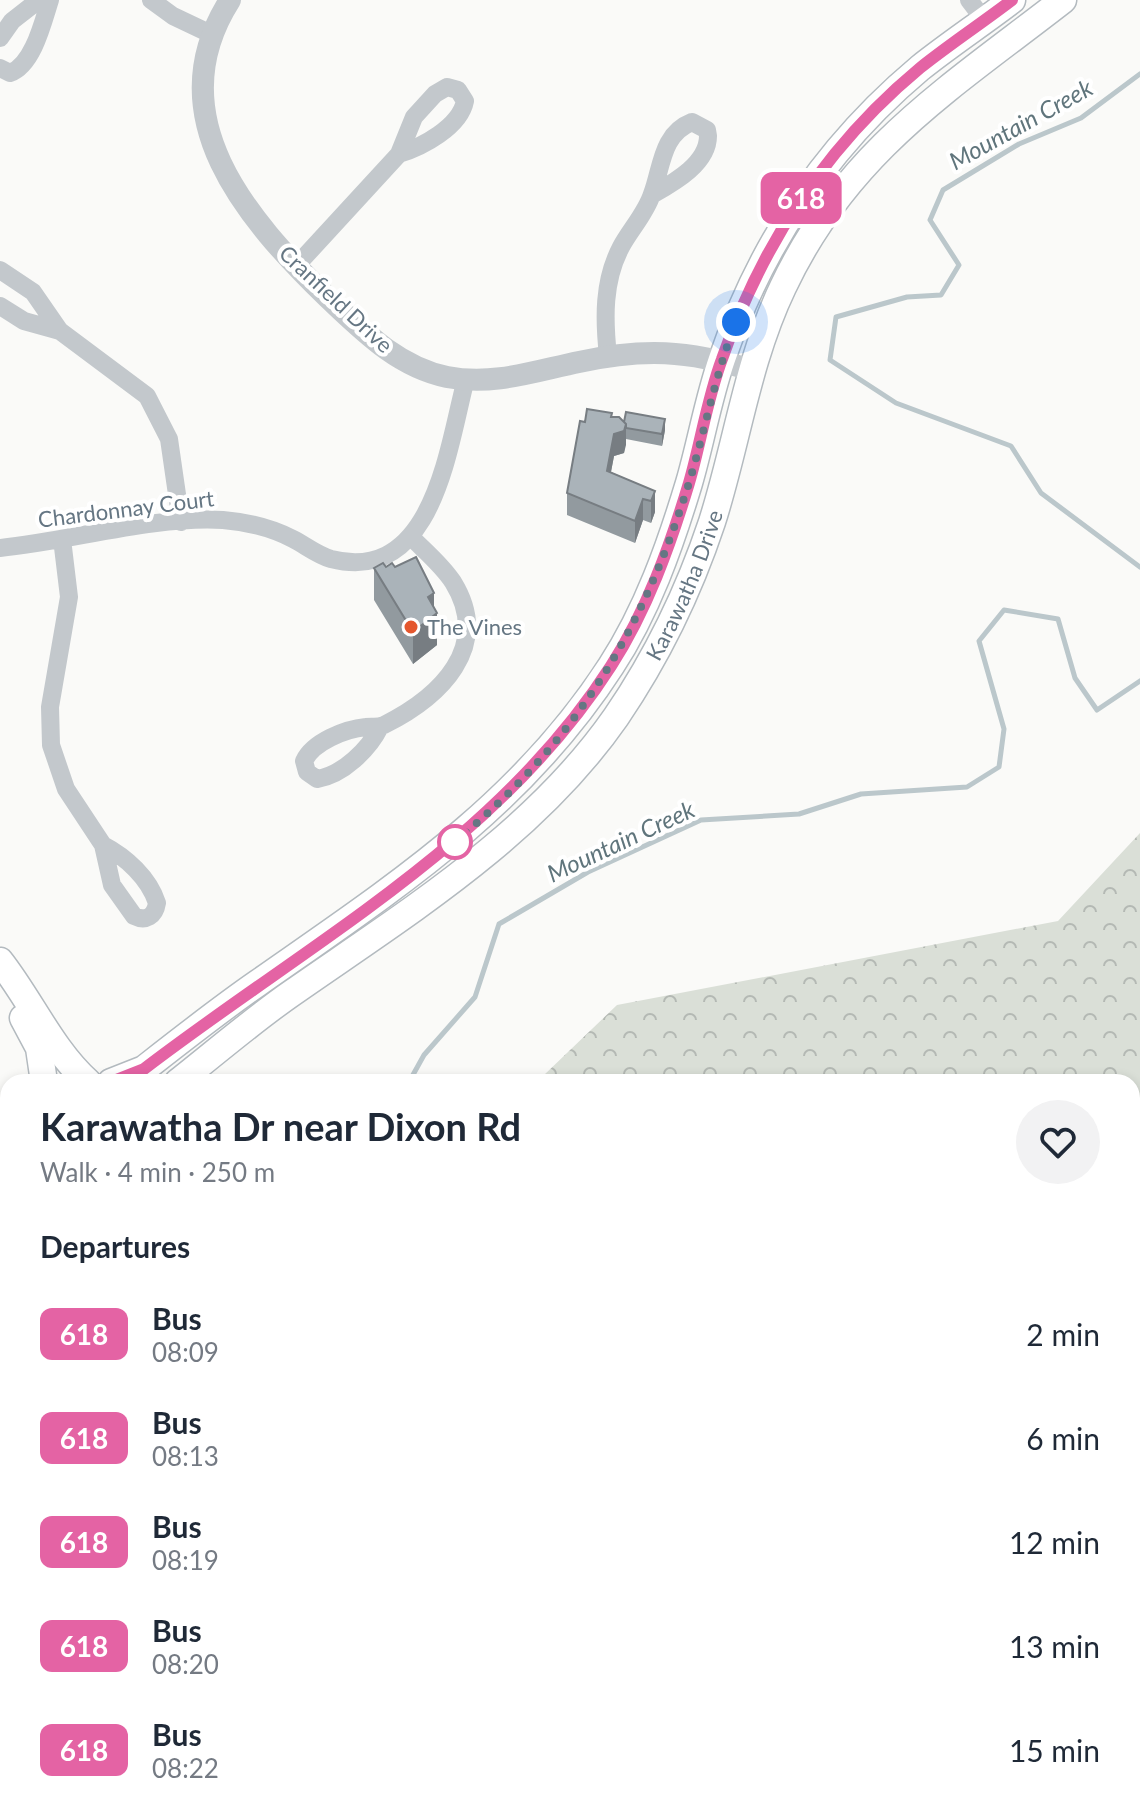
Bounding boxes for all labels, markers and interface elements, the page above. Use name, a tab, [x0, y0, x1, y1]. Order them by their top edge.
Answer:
water label: Mountain Creek	[944, 72, 1098, 175]
line badge: 618	[755, 172, 847, 224]
text: 618	[777, 181, 825, 215]
street label: Cranfield Drive	[274, 239, 399, 358]
your location	[716, 302, 756, 342]
street label: Chardonnay Court	[36, 484, 216, 533]
street label: Karawatha Drive	[640, 507, 728, 665]
place label: The Vines	[427, 613, 522, 640]
marker: The Vines	[402, 618, 420, 636]
water label: Mountain Creek	[542, 794, 699, 887]
unlabelled marker	[438, 825, 472, 859]
button: heart	[1016, 1100, 1100, 1184]
text: Karawatha Dr near Dixon Rd	[40, 1103, 521, 1149]
text: Walk · 4 min · 250 m	[40, 1156, 275, 1188]
text: Departures	[40, 1228, 190, 1264]
text: Bus	[152, 1300, 202, 1336]
text: 2 min	[1026, 1316, 1100, 1352]
text: 618	[60, 1317, 108, 1351]
text: 08:09	[152, 1336, 219, 1368]
text: Bus	[152, 1404, 202, 1440]
text: 6 min	[1026, 1420, 1100, 1456]
text: 618	[60, 1421, 108, 1455]
text: 08:13	[152, 1440, 219, 1472]
text: Bus	[152, 1508, 202, 1544]
text: 12 min	[1009, 1524, 1100, 1560]
text: 618	[60, 1525, 108, 1559]
text: 08:19	[152, 1544, 219, 1576]
text: Bus	[152, 1612, 202, 1648]
text: 13 min	[1009, 1628, 1100, 1664]
text: 618	[60, 1629, 108, 1663]
text: 08:20	[152, 1648, 219, 1680]
text: Bus	[152, 1716, 202, 1752]
text: 15 min	[1009, 1732, 1100, 1768]
text: 618	[60, 1733, 108, 1767]
text: 08:22	[152, 1752, 219, 1784]

